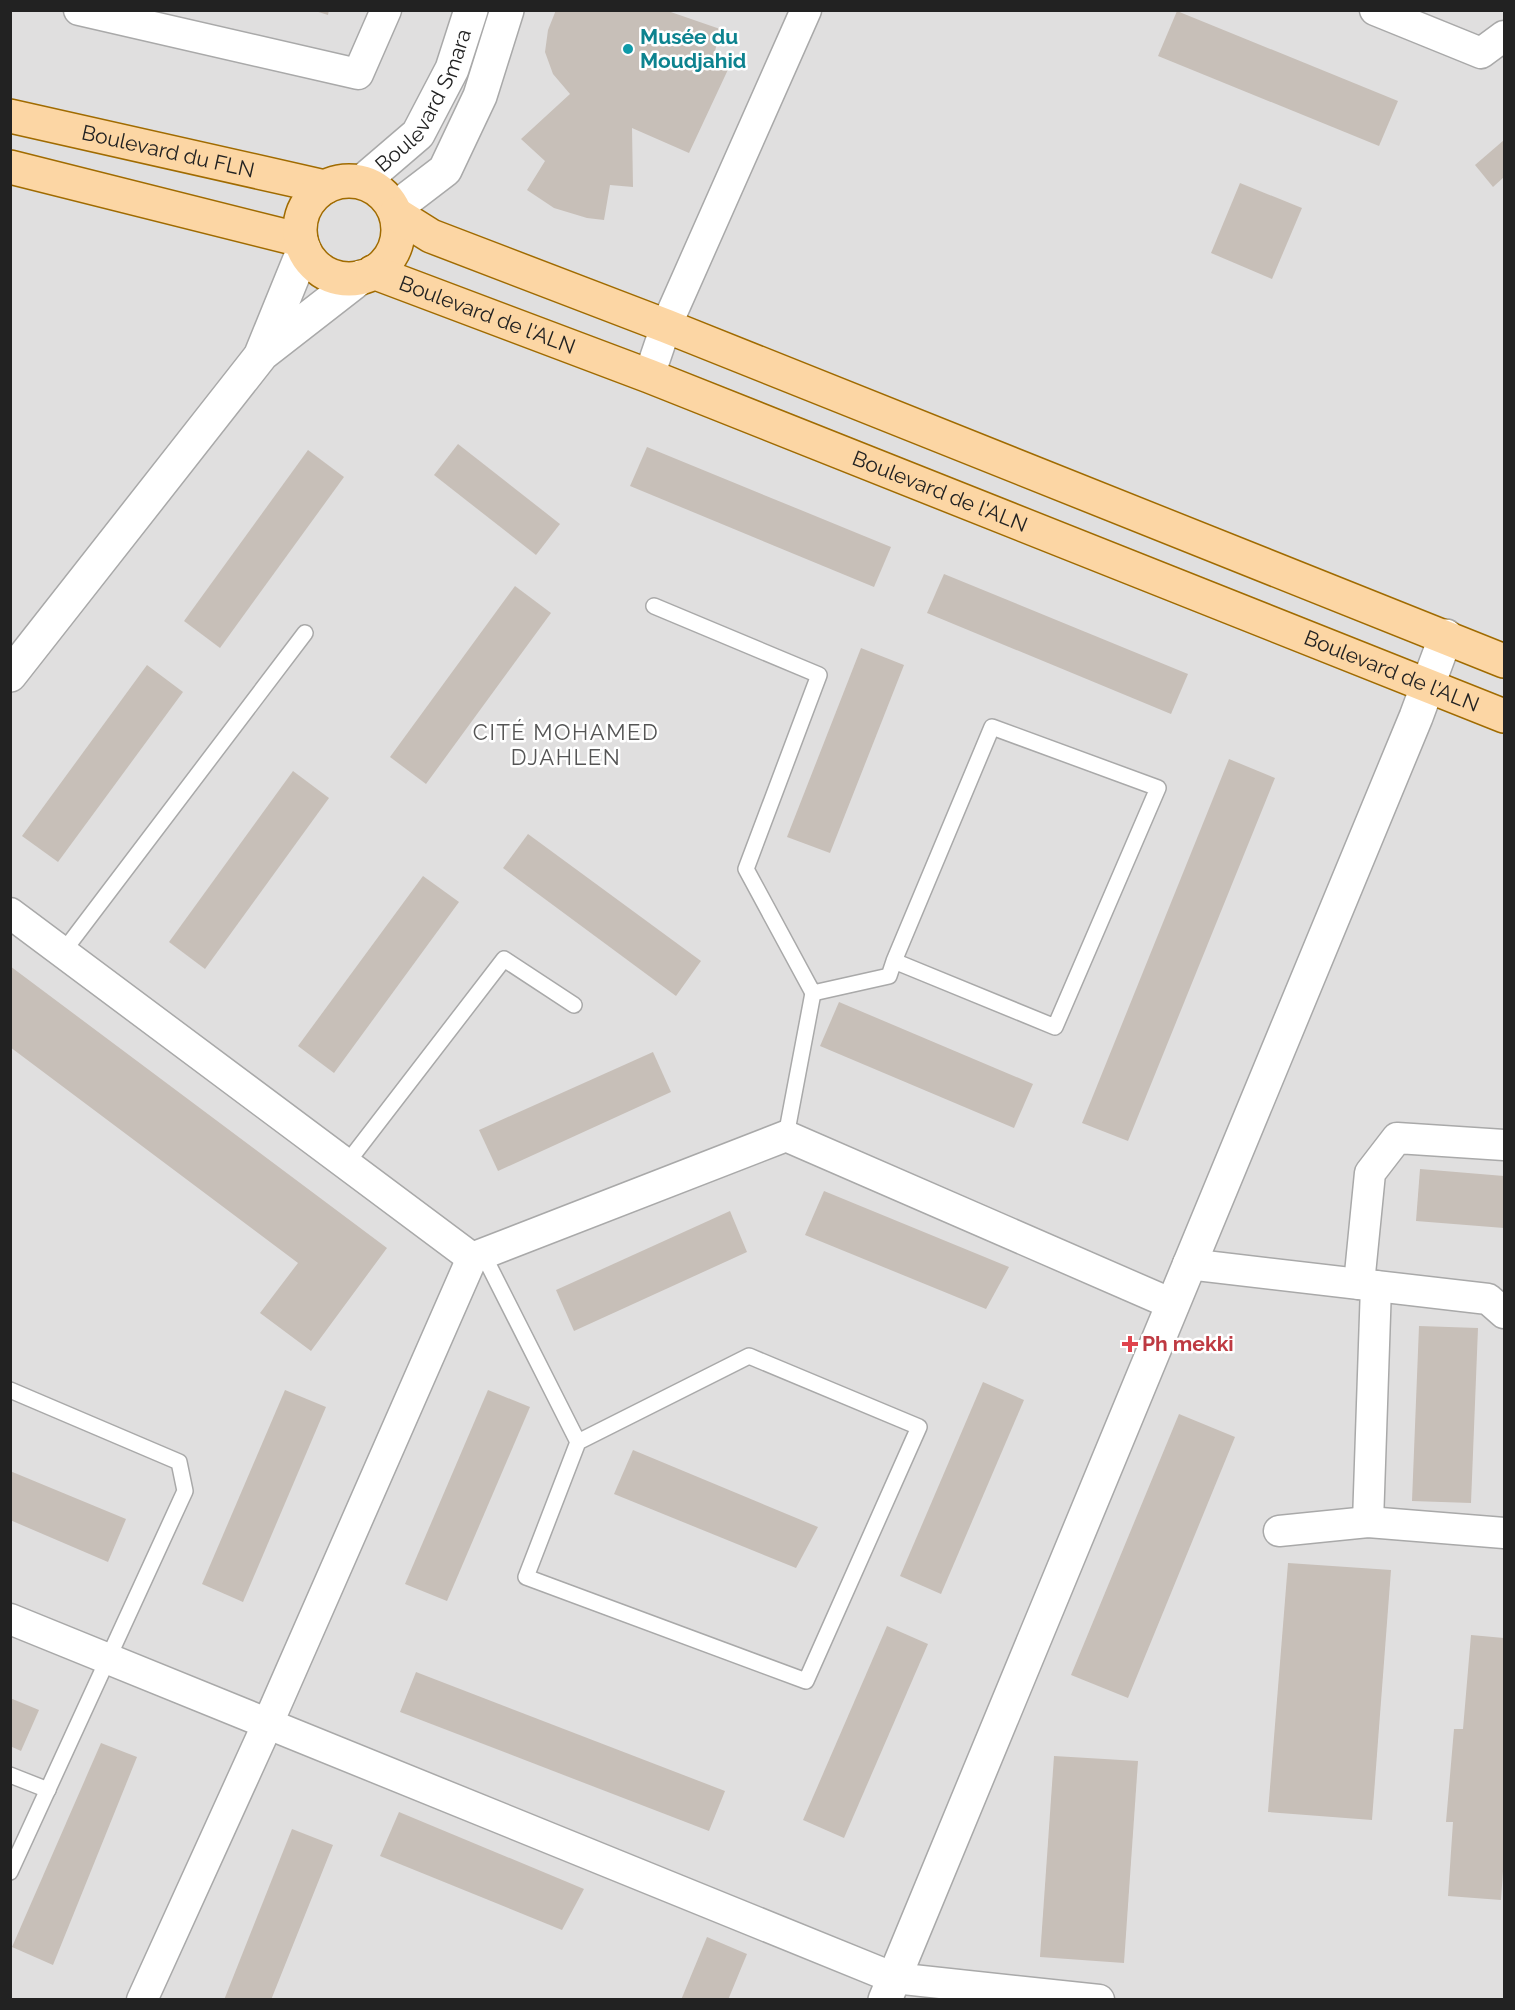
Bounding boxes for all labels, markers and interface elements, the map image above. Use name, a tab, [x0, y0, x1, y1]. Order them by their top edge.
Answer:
place label: Musée du Moudjahid	[640, 24, 746, 73]
street label: Boulevard Smara	[370, 26, 476, 177]
marker: Musée du Moudjahid	[621, 42, 635, 56]
street label: Boulevard du FLN	[79, 120, 257, 183]
street label: Boulevard de l'ALN	[396, 270, 579, 359]
street label: Boulevard de l'ALN	[849, 445, 1031, 537]
street label: Boulevard de l'ALN	[1301, 625, 1483, 717]
district label: CITÉ MOHAMED DJAHLEN	[473, 719, 659, 770]
place label: Ph mekki	[1142, 1331, 1234, 1356]
marker: Ph mekki	[1123, 1337, 1137, 1351]

